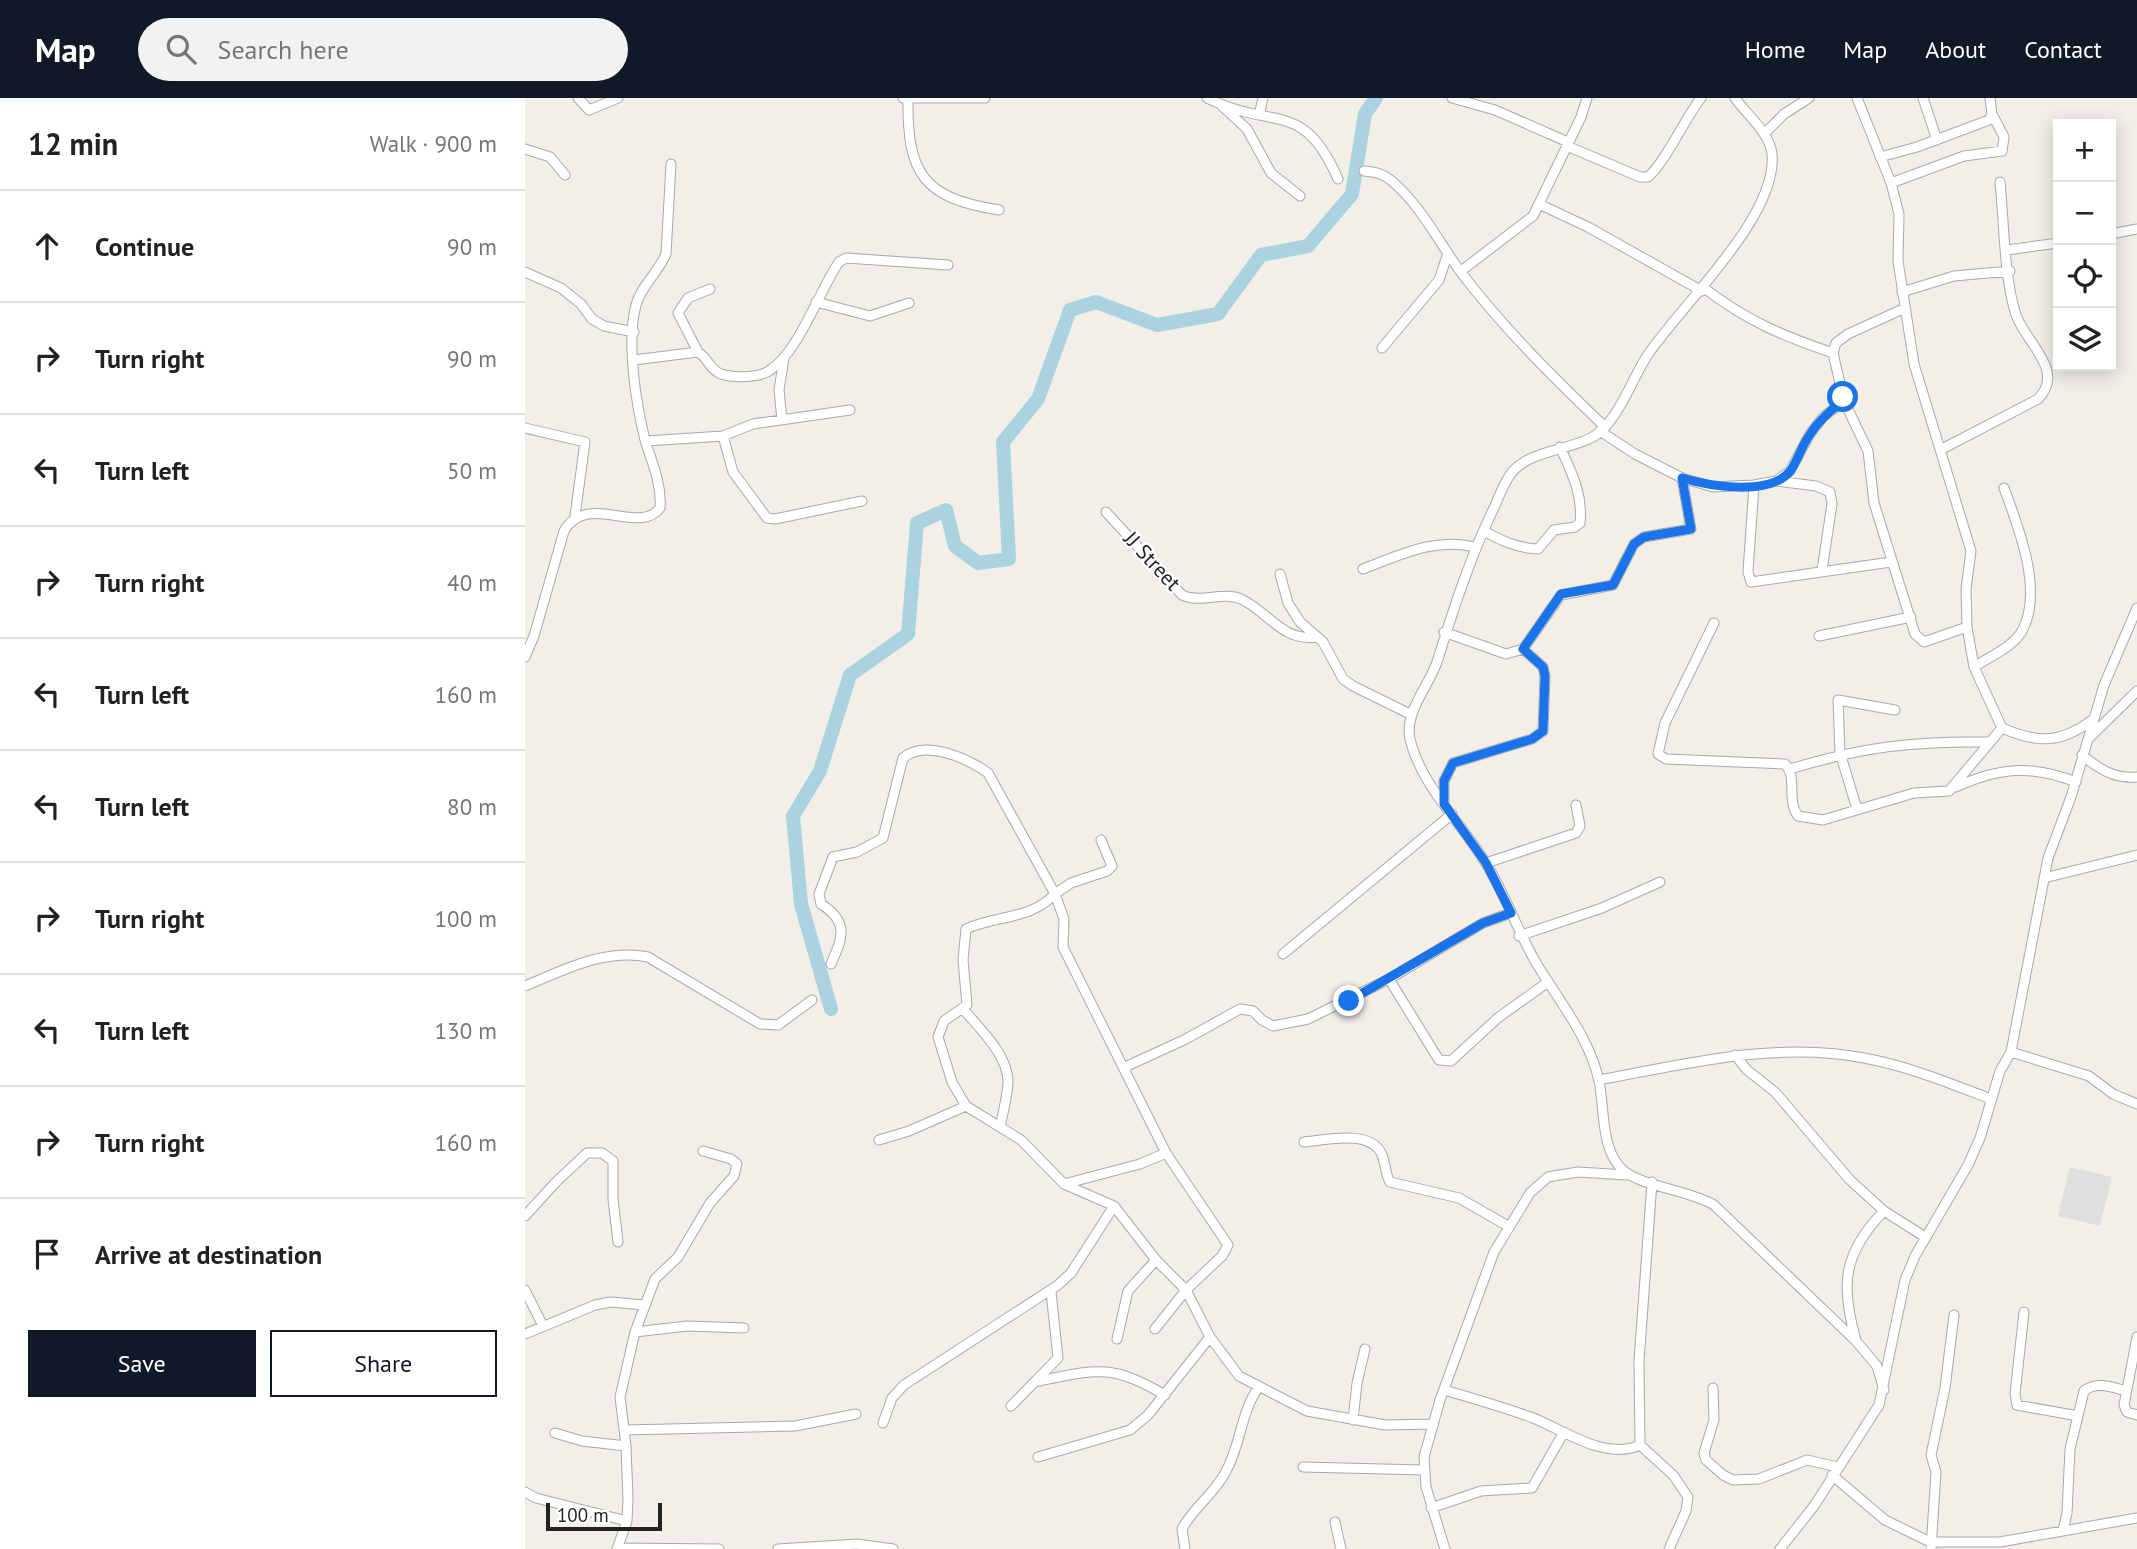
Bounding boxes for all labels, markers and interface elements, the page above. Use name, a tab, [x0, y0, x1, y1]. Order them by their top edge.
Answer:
search box	[138, 18, 628, 81]
text: Map	[35, 28, 96, 71]
icon: search	[162, 30, 200, 68]
text: Search here	[218, 33, 349, 66]
text: Home	[1745, 34, 1805, 65]
text: Map	[1843, 34, 1887, 65]
text: About	[1925, 34, 1986, 65]
text: Contact	[2024, 34, 2102, 65]
map controls	[2053, 119, 2116, 371]
button: +	[2053, 119, 2116, 182]
text: 12 min	[28, 124, 118, 163]
text: Walk · 900 m	[370, 129, 497, 158]
button: −	[2053, 182, 2116, 245]
icon: ahead	[28, 227, 66, 265]
text: Continue	[95, 230, 194, 263]
text: 90 m	[447, 232, 497, 261]
button: locate	[2053, 245, 2116, 308]
button: layers	[2053, 308, 2116, 371]
icon: right	[28, 339, 66, 377]
text: Turn right	[95, 342, 204, 375]
text: 90 m	[447, 344, 497, 373]
route start	[1827, 381, 1858, 412]
icon: left	[28, 451, 66, 489]
text: Turn left	[95, 454, 189, 487]
text: 50 m	[447, 456, 497, 485]
street label: JJ Street	[1117, 525, 1187, 596]
icon: right	[28, 563, 66, 601]
text: Turn right	[95, 566, 204, 599]
text: 40 m	[447, 568, 497, 597]
icon: left	[28, 675, 66, 713]
text: Turn left	[95, 678, 189, 711]
text: 160 m	[435, 680, 497, 709]
icon: left	[28, 787, 66, 825]
text: Turn left	[95, 790, 189, 823]
text: 80 m	[447, 792, 497, 821]
icon: right	[28, 899, 66, 937]
text: Turn right	[95, 902, 204, 935]
text: 100 m	[435, 904, 497, 933]
route end	[1333, 985, 1364, 1016]
icon: left	[28, 1011, 66, 1049]
text: Turn left	[95, 1014, 189, 1047]
text: 130 m	[435, 1016, 497, 1045]
icon: right	[28, 1123, 66, 1161]
text: Turn right	[95, 1126, 204, 1159]
text: 160 m	[435, 1128, 497, 1157]
icon: arrive	[28, 1235, 66, 1273]
text: Arrive at destination	[95, 1238, 322, 1271]
button: Save	[28, 1330, 256, 1397]
button: Share	[270, 1330, 497, 1397]
scale bar	[546, 1500, 661, 1532]
text: 100 m	[557, 1503, 609, 1527]

